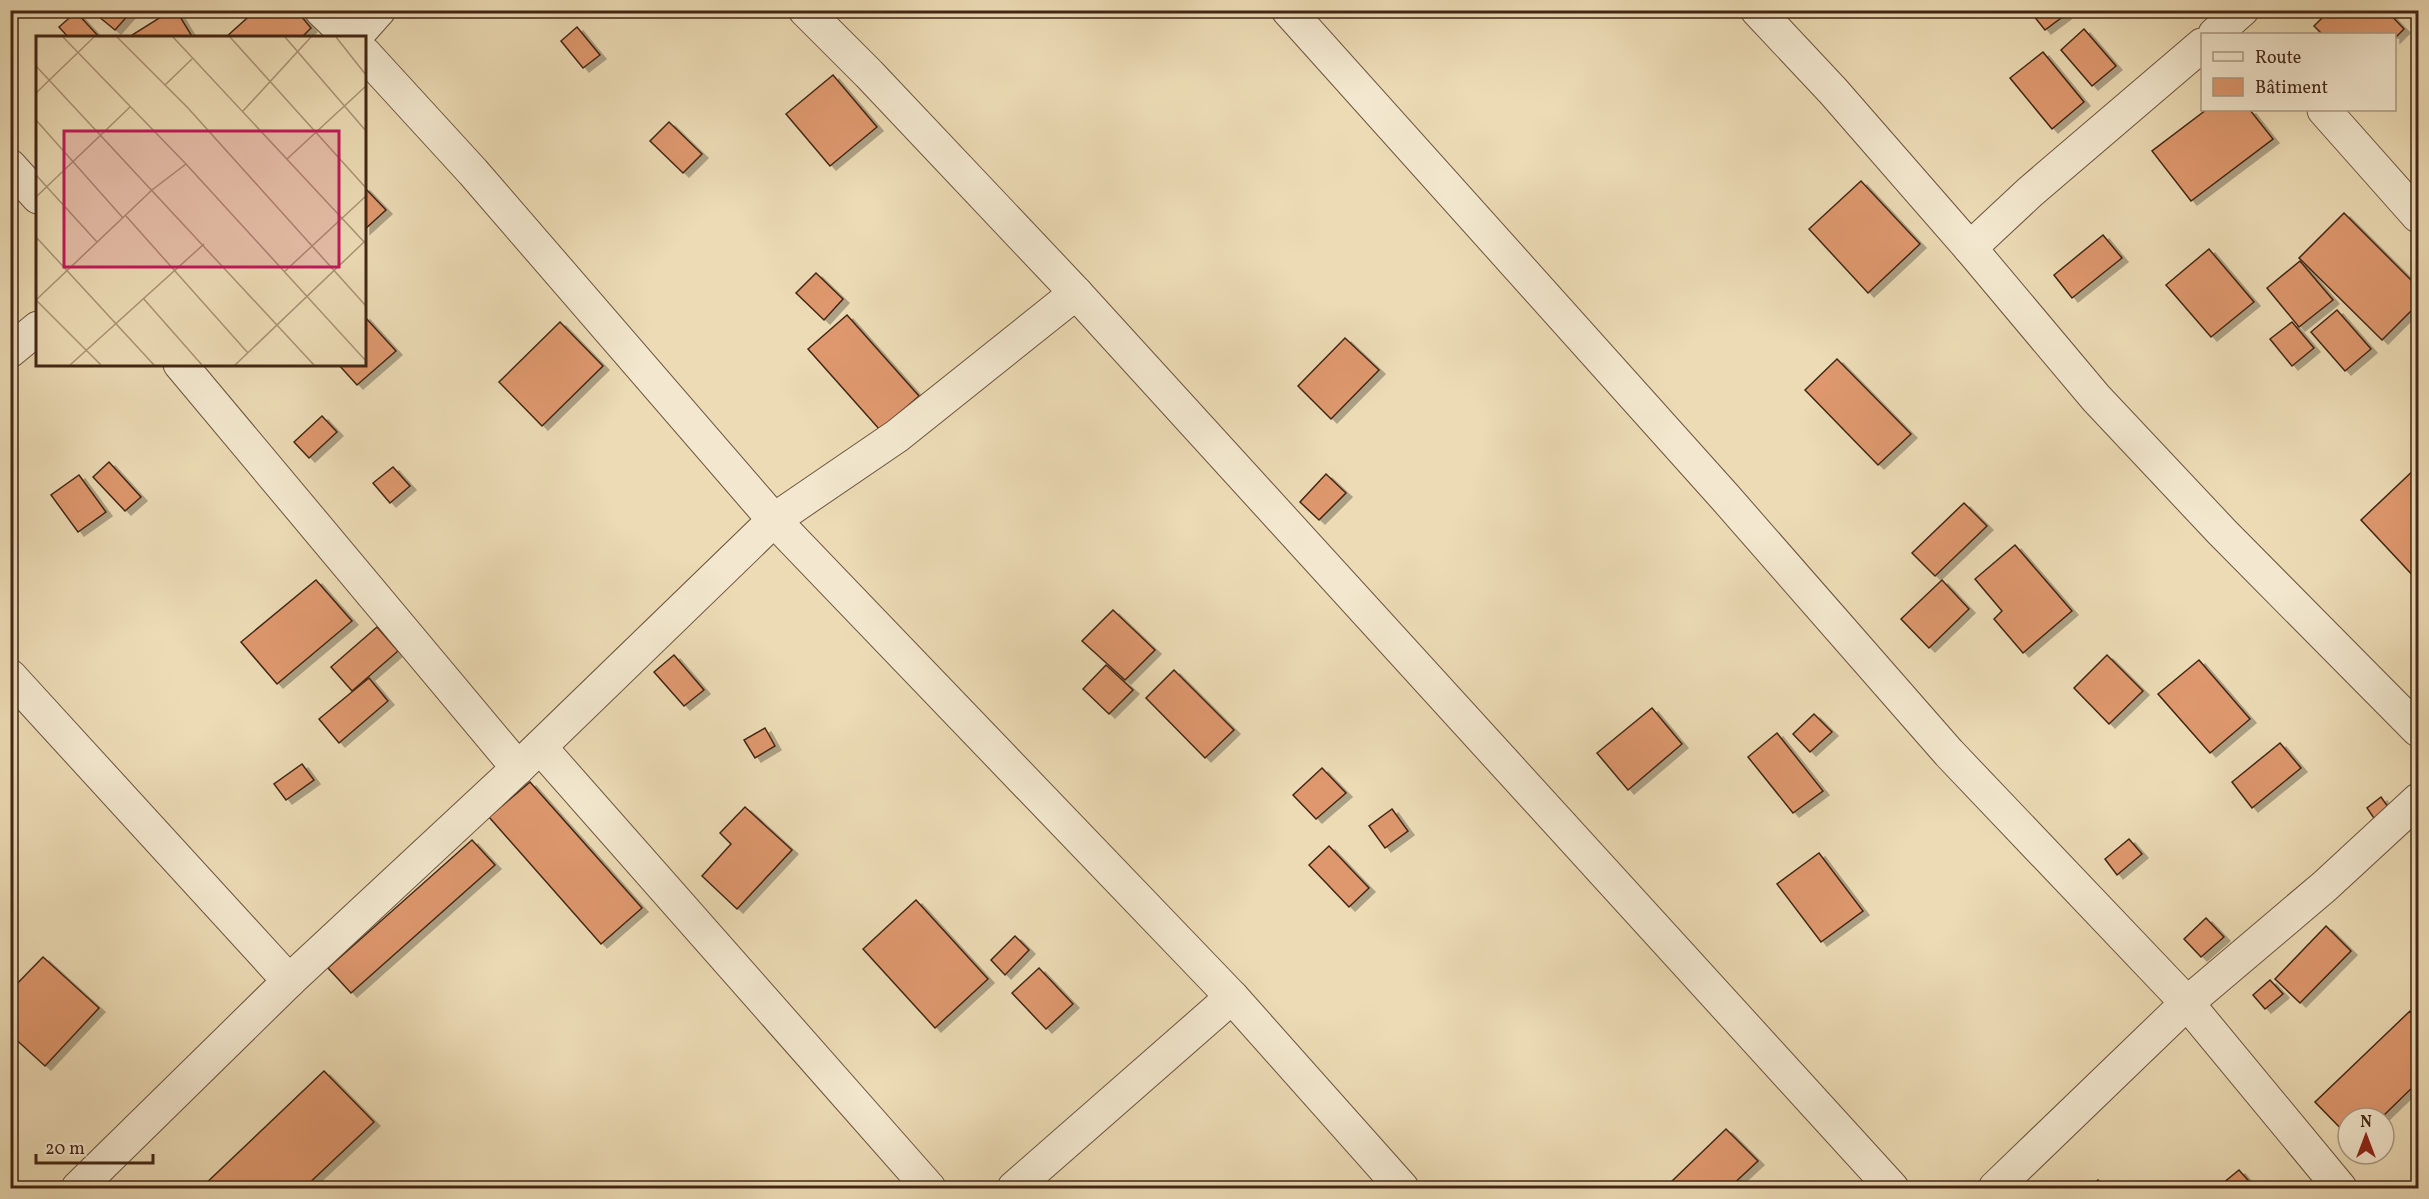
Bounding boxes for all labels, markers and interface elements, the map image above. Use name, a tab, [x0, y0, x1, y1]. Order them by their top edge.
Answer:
legend	[2201, 33, 2396, 111]
inset map	[36, 36, 366, 366]
text: Route	[2255, 46, 2301, 71]
text: Bâtiment	[2255, 76, 2328, 101]
north arrow	[2336, 1106, 2396, 1166]
text: N	[2360, 1112, 2372, 1134]
scale bar	[36, 1127, 153, 1165]
text: 20 m	[45, 1137, 85, 1162]

